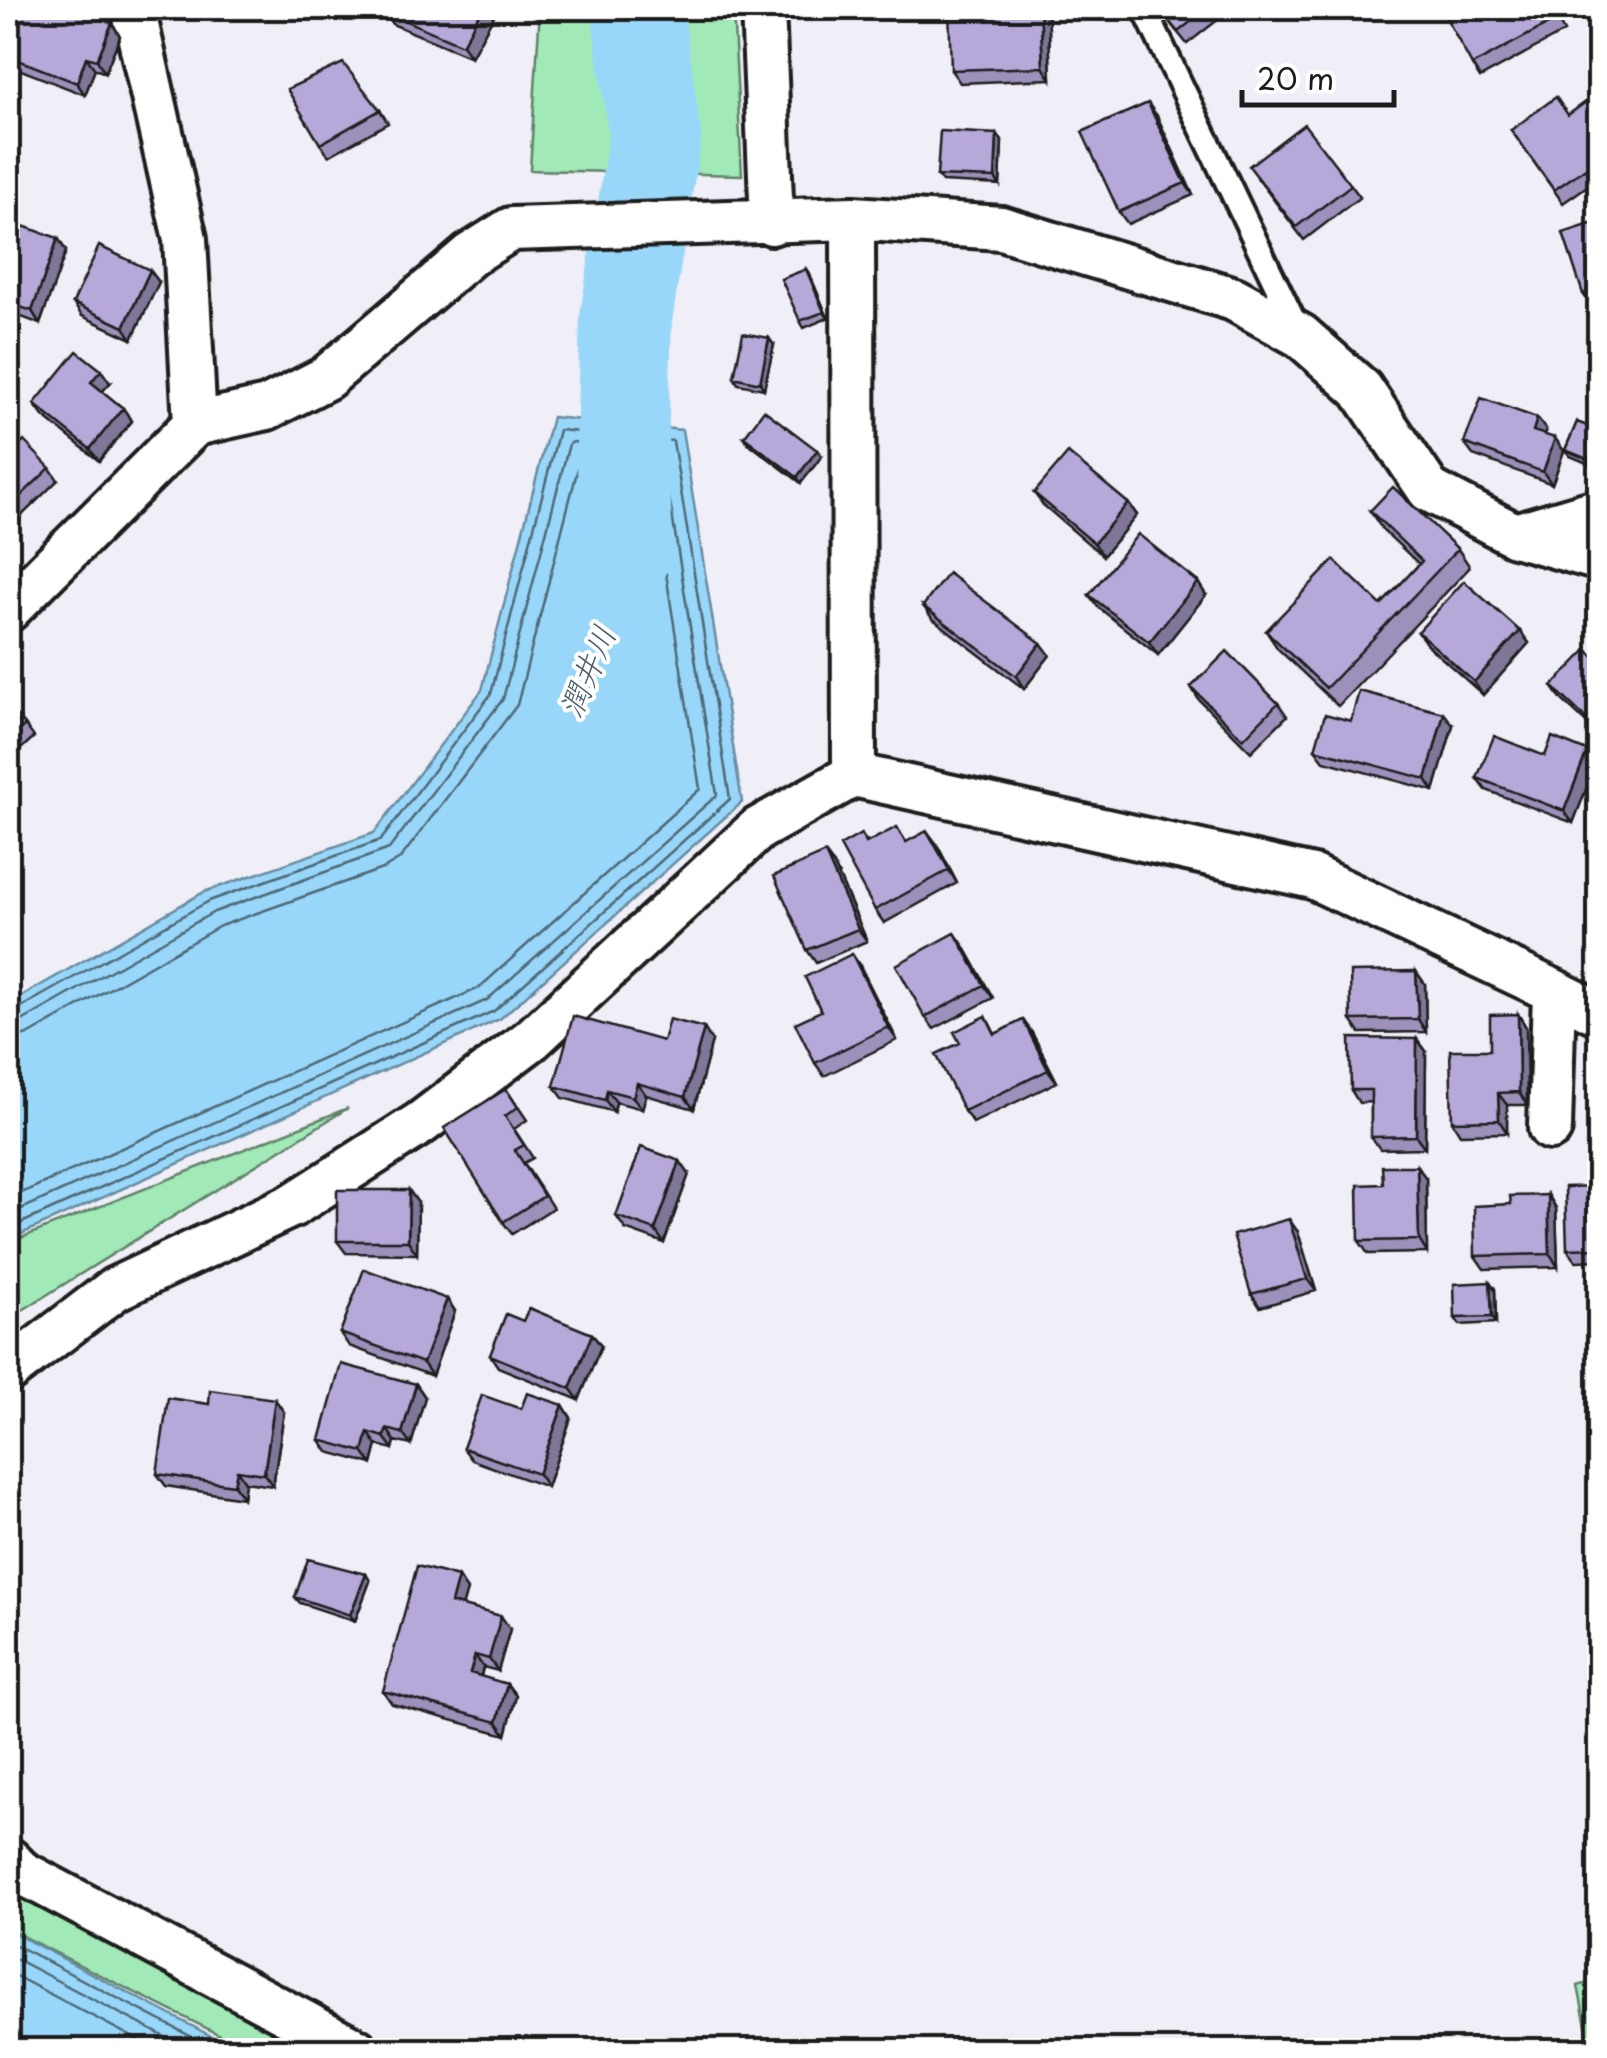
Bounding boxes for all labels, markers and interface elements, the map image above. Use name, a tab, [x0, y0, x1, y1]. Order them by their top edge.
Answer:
scale bar	[1242, 45, 1394, 107]
text: 20 m	[1257, 55, 1334, 100]
water label: 潤井川	[545, 617, 627, 725]

